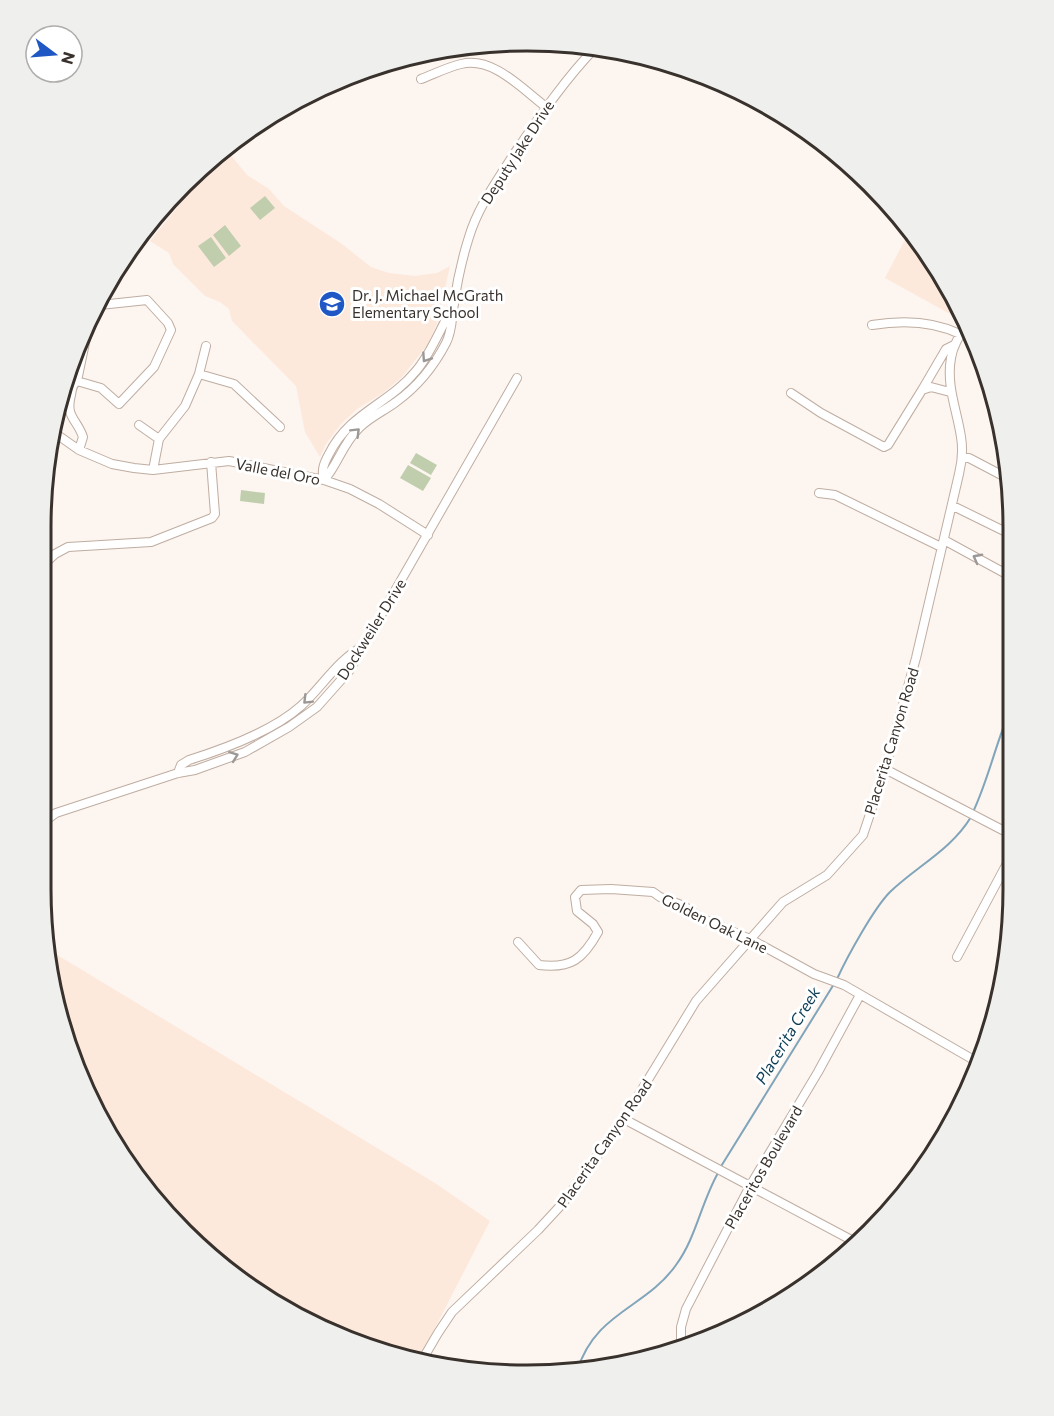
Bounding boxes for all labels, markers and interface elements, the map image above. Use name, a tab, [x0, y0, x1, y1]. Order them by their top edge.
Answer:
north arrow	[24, 24, 84, 84]
text: N	[58, 50, 80, 67]
street label: Deputy Jake Drive	[477, 97, 557, 207]
place label: Dr. J. Michael McGrath Elementary School	[352, 286, 503, 321]
school or university icon: Dr. J. Michael McGrath Elementary School	[317, 289, 347, 319]
one-way arrow	[422, 351, 433, 362]
one-way arrow	[349, 428, 359, 439]
street label: Valle del Oro	[234, 454, 322, 488]
one-way arrow	[973, 554, 983, 565]
street label: Dockweiler Drive	[333, 575, 409, 683]
street label: Placerita Canyon Road	[860, 665, 922, 817]
one-way arrow	[303, 693, 313, 704]
one-way arrow	[228, 751, 239, 764]
street label: Golden Oak Lane	[659, 890, 771, 957]
water label: Placerita Creek	[751, 983, 824, 1087]
street label: Placerita Canyon Road	[553, 1075, 655, 1211]
street label: Placeritos Boulevard	[720, 1102, 806, 1232]

